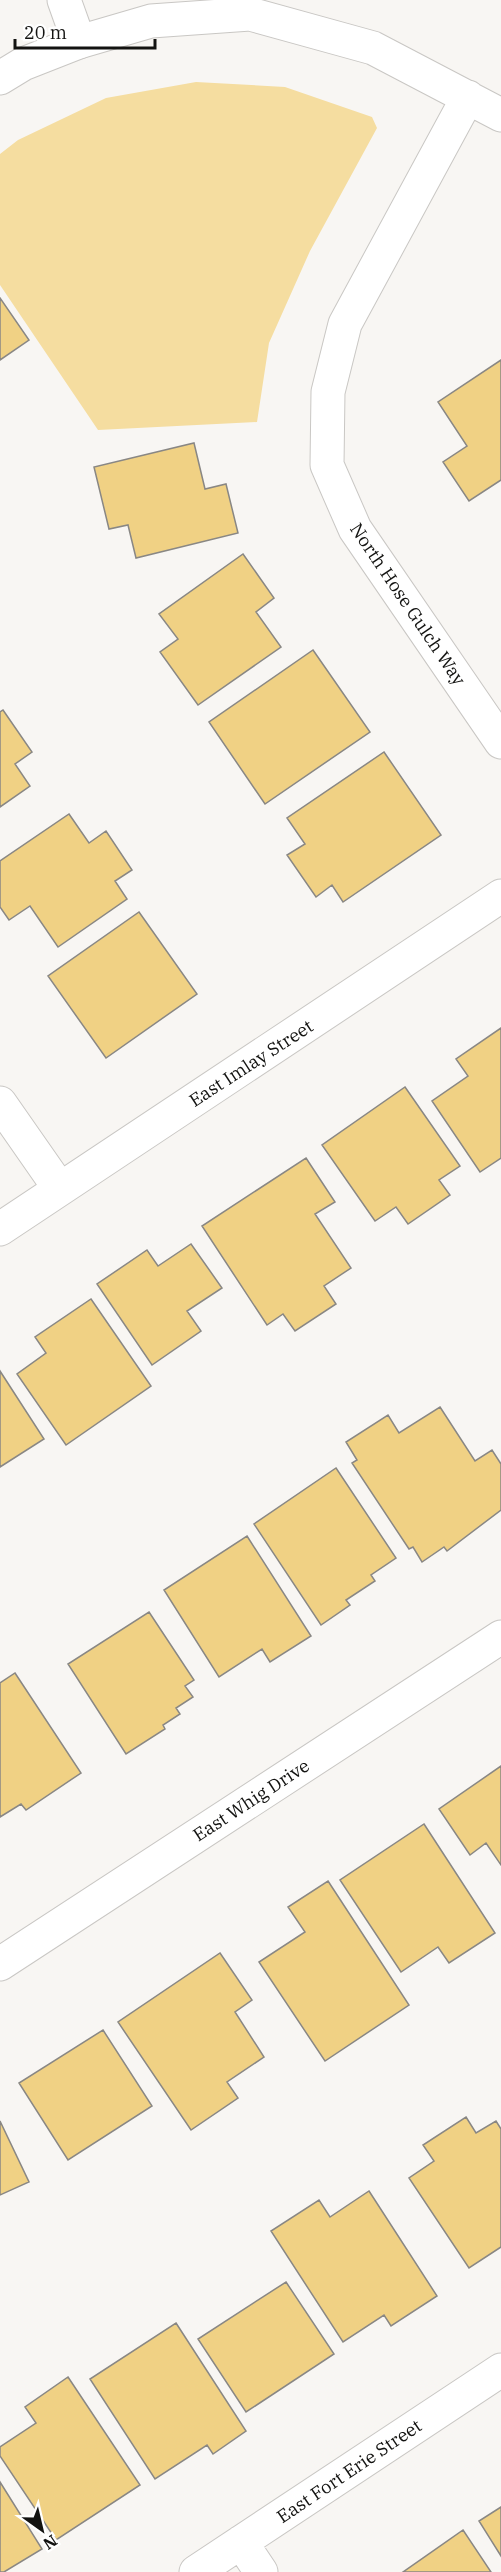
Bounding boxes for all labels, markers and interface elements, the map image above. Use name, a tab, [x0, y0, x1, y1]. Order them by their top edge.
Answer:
scale bar	[15, 12, 154, 50]
text: 20 m	[24, 21, 67, 44]
street label: North Hose Gulch Way	[345, 519, 471, 690]
street label: East Imlay Street	[185, 1014, 317, 1112]
street label: East Whig Drive	[188, 1754, 314, 1846]
street label: East Fort Erie Street	[272, 2414, 426, 2528]
north arrow	[12, 2500, 72, 2560]
text: N	[40, 2531, 61, 2554]

